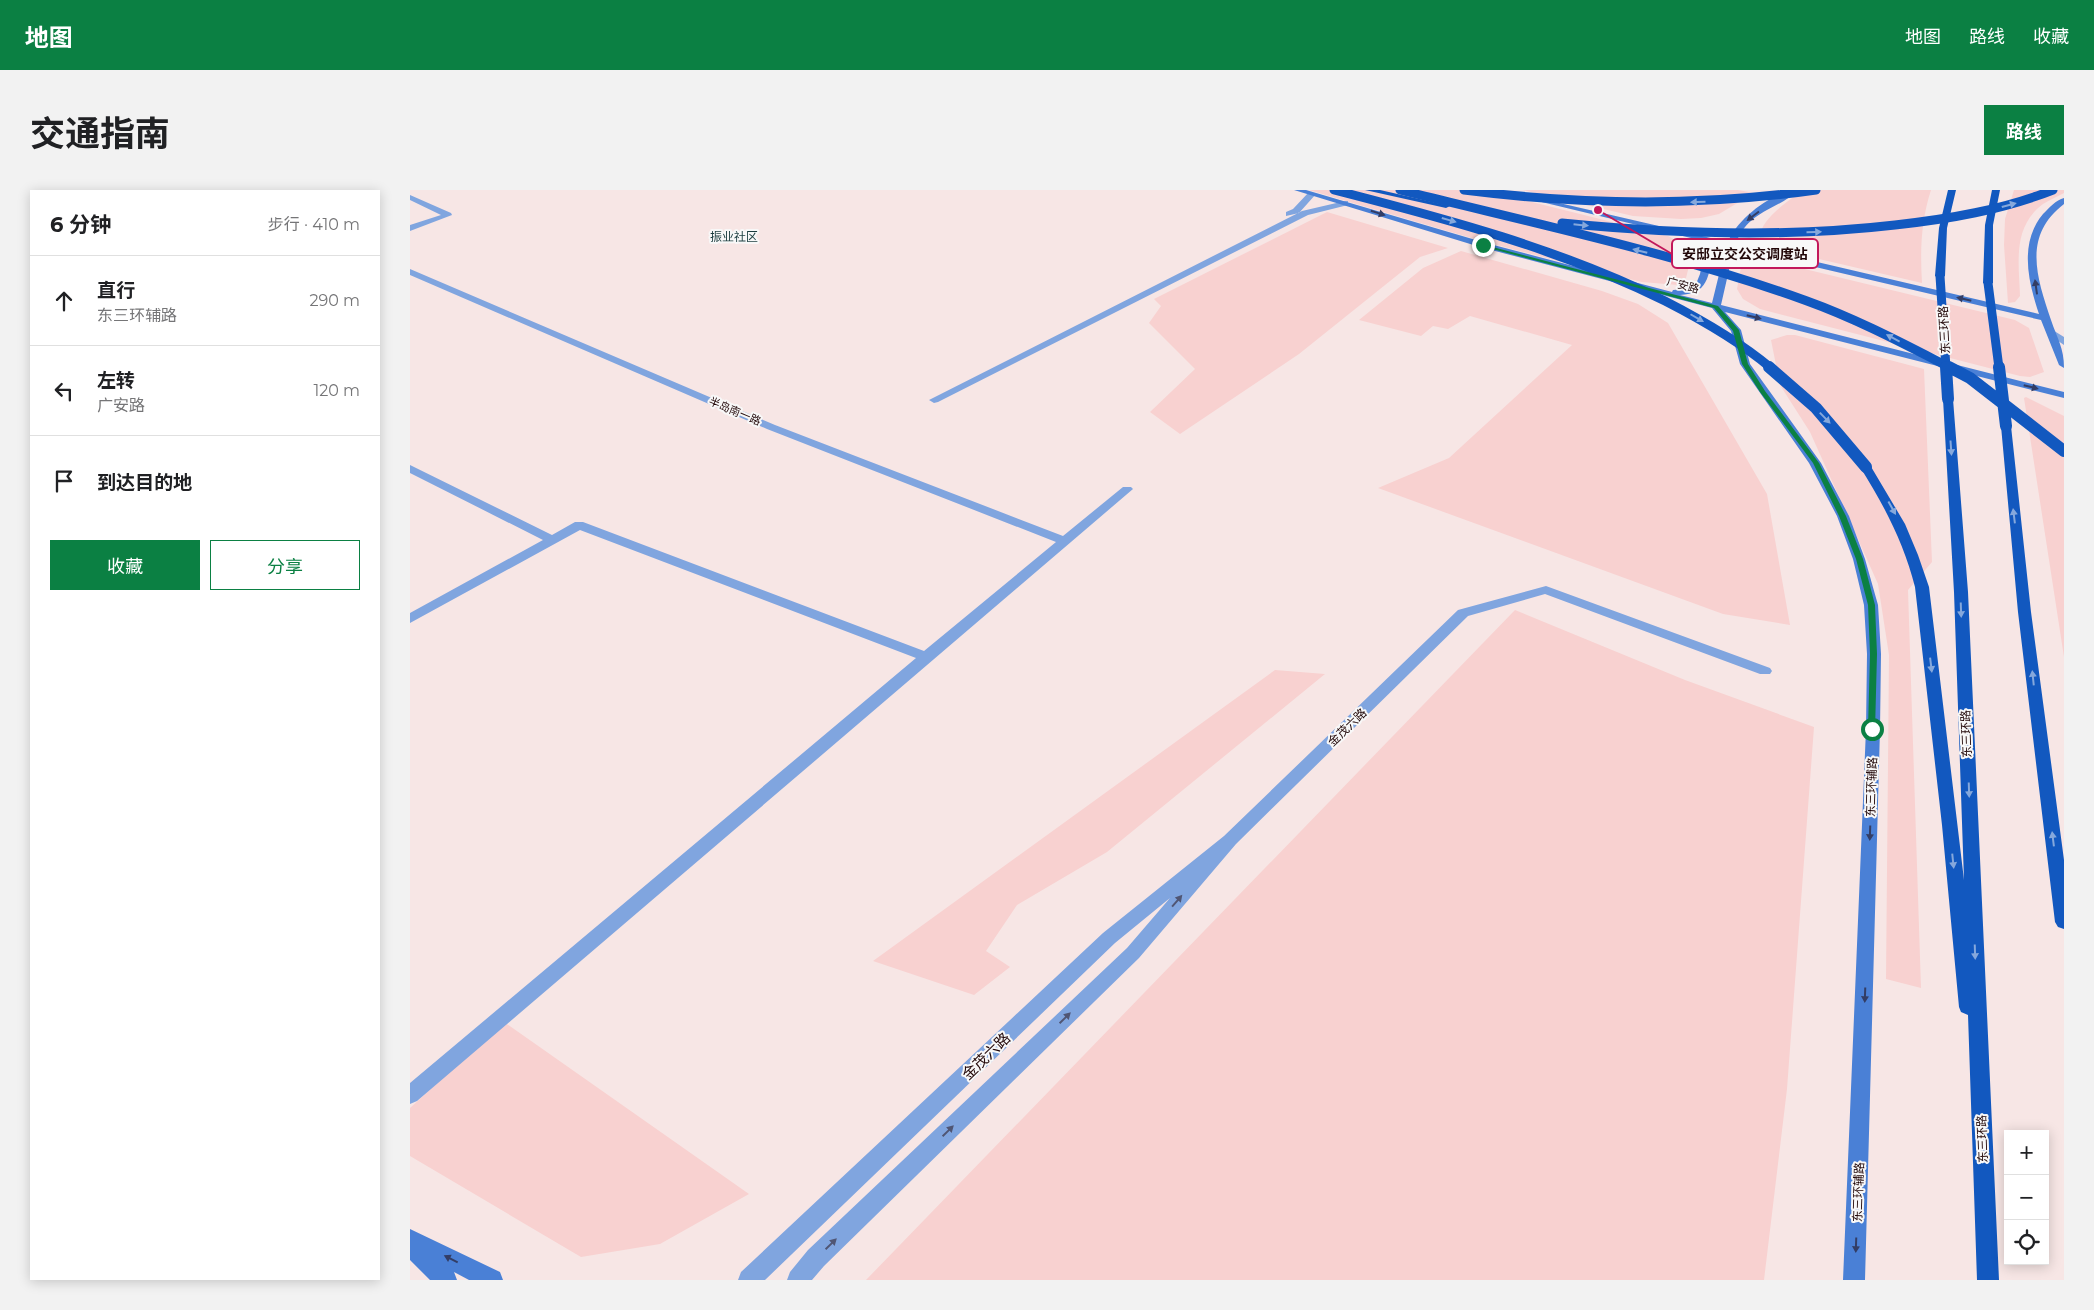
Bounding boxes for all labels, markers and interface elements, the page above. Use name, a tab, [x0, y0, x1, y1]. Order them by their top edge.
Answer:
text: 地图	[25, 23, 73, 52]
text: 地图	[1905, 26, 1941, 48]
text: 路线	[1969, 26, 2005, 48]
text: 收藏	[2033, 26, 2069, 48]
button: 路线	[1984, 105, 2064, 155]
text: 交通指南	[30, 112, 170, 155]
one-way arrow	[1689, 198, 1705, 206]
one-way arrow	[2001, 201, 2016, 209]
one-way arrow	[1371, 210, 1386, 218]
one-way arrow	[1746, 211, 1760, 221]
text: 6 分钟	[50, 212, 111, 237]
text: 步行 · 410 m	[268, 215, 360, 234]
one-way arrow	[1442, 216, 1457, 224]
one-way arrow	[1574, 221, 1590, 229]
one-way arrow	[1806, 228, 1822, 236]
district label: 振业社区	[710, 229, 758, 244]
route end	[1472, 234, 1495, 257]
callout: 安邸立交公交调度站	[1672, 239, 1818, 268]
text: 安邸立交公交调度站	[1682, 245, 1808, 263]
one-way arrow	[1633, 246, 1648, 254]
street label: 广安路	[1665, 274, 1701, 296]
one-way arrow	[2032, 278, 2040, 294]
text: 直行	[97, 279, 135, 302]
icon: ahead	[50, 287, 78, 315]
text: 290 m	[309, 291, 360, 310]
one-way arrow	[1957, 295, 1972, 303]
text: 东三环辅路	[97, 306, 177, 325]
street label: 东三环路	[1935, 306, 1953, 354]
one-way arrow	[1747, 313, 1762, 321]
one-way arrow	[1690, 314, 1703, 323]
one-way arrow	[1885, 334, 1900, 342]
text: 左转	[97, 369, 135, 392]
icon: left	[50, 377, 78, 405]
text: 120 m	[313, 381, 360, 400]
one-way arrow	[2023, 383, 2038, 391]
street label: 半岛南一路	[707, 394, 763, 428]
text: 广安路	[97, 396, 145, 415]
one-way arrow	[1819, 411, 1831, 423]
one-way arrow	[1947, 440, 1955, 456]
icon: arrive	[50, 467, 78, 495]
text: 到达目的地	[97, 471, 192, 494]
one-way arrow	[1888, 501, 1896, 516]
one-way arrow	[2010, 508, 2018, 524]
button: 收藏	[50, 540, 200, 590]
button: 分享	[210, 540, 360, 590]
one-way arrow	[1958, 602, 1966, 618]
one-way arrow	[1927, 657, 1935, 673]
one-way arrow	[2029, 669, 2037, 685]
street label: 金茂六路	[1325, 705, 1369, 749]
street label: 东三环路	[1958, 710, 1974, 758]
route start	[1861, 718, 1884, 741]
street label: 东三环辅路	[1862, 757, 1880, 817]
one-way arrow	[1965, 782, 1973, 798]
one-way arrow	[1865, 825, 1873, 841]
one-way arrow	[2049, 831, 2057, 847]
one-way arrow	[1950, 853, 1958, 869]
one-way arrow	[1171, 896, 1183, 908]
one-way arrow	[1971, 945, 1979, 961]
one-way arrow	[1861, 988, 1869, 1004]
one-way arrow	[1058, 1012, 1070, 1024]
street label: 金茂六路	[958, 1028, 1014, 1084]
street label: 东三环路	[1974, 1115, 1990, 1163]
one-way arrow	[941, 1125, 953, 1137]
map controls	[2004, 1130, 2049, 1265]
button: +	[2004, 1130, 2049, 1175]
street label: 东三环辅路	[1849, 1162, 1867, 1222]
button: −	[2004, 1175, 2049, 1220]
button: locate	[2004, 1220, 2049, 1265]
one-way arrow	[1851, 1237, 1859, 1253]
one-way arrow	[824, 1238, 836, 1250]
one-way arrow	[444, 1255, 458, 1263]

